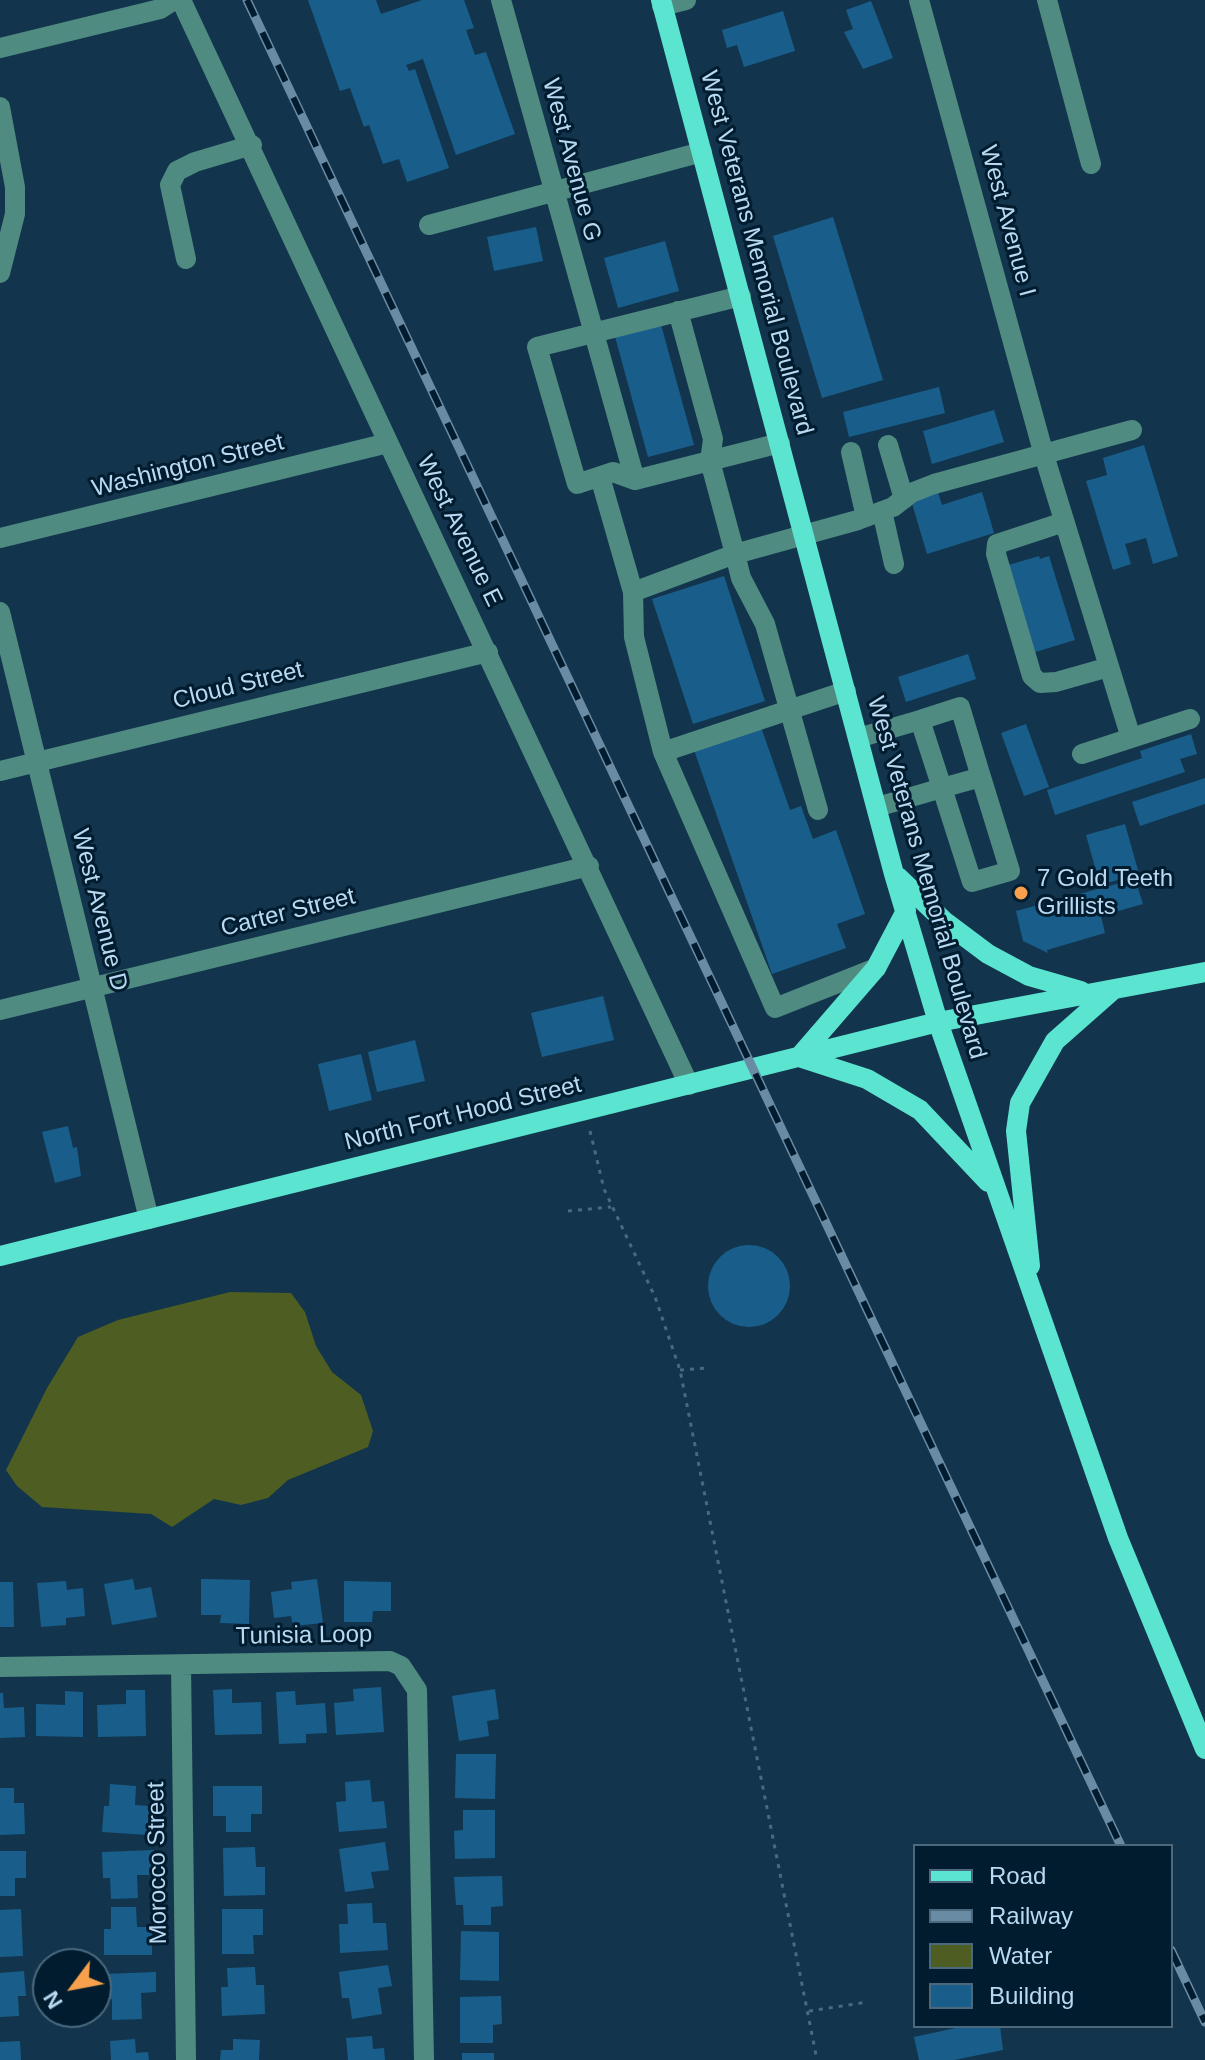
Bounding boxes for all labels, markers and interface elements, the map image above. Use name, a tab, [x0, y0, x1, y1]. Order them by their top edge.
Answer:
street label: West Veterans Memorial Boulevard	[693, 68, 819, 438]
street label: West Avenue G	[535, 76, 607, 244]
street label: West Avenue I	[973, 142, 1041, 300]
street label: Washington Street	[89, 428, 287, 504]
street label: West Avenue E	[410, 451, 508, 611]
street label: Cloud Street	[170, 656, 306, 716]
street label: West Veterans Memorial Boulevard	[860, 693, 992, 1063]
street label: West Avenue D	[65, 826, 133, 994]
place label: 7 Gold Teeth Grillists	[1037, 865, 1173, 921]
street label: Carter Street	[218, 882, 358, 944]
marker: 7 Gold Teeth Grillists	[1012, 884, 1030, 902]
street label: North Fort Hood Street	[342, 1071, 584, 1157]
street label: Tunisia Loop	[235, 1620, 373, 1652]
street label: Morocco Street	[142, 1781, 174, 1945]
legend	[913, 1844, 1173, 2028]
text: Road	[989, 1862, 1046, 1889]
text: Railway	[989, 1902, 1073, 1929]
text: Water	[989, 1942, 1052, 1969]
north arrow	[32, 1948, 112, 2028]
text: Building	[989, 1982, 1074, 2009]
text: N	[38, 1987, 68, 2013]

